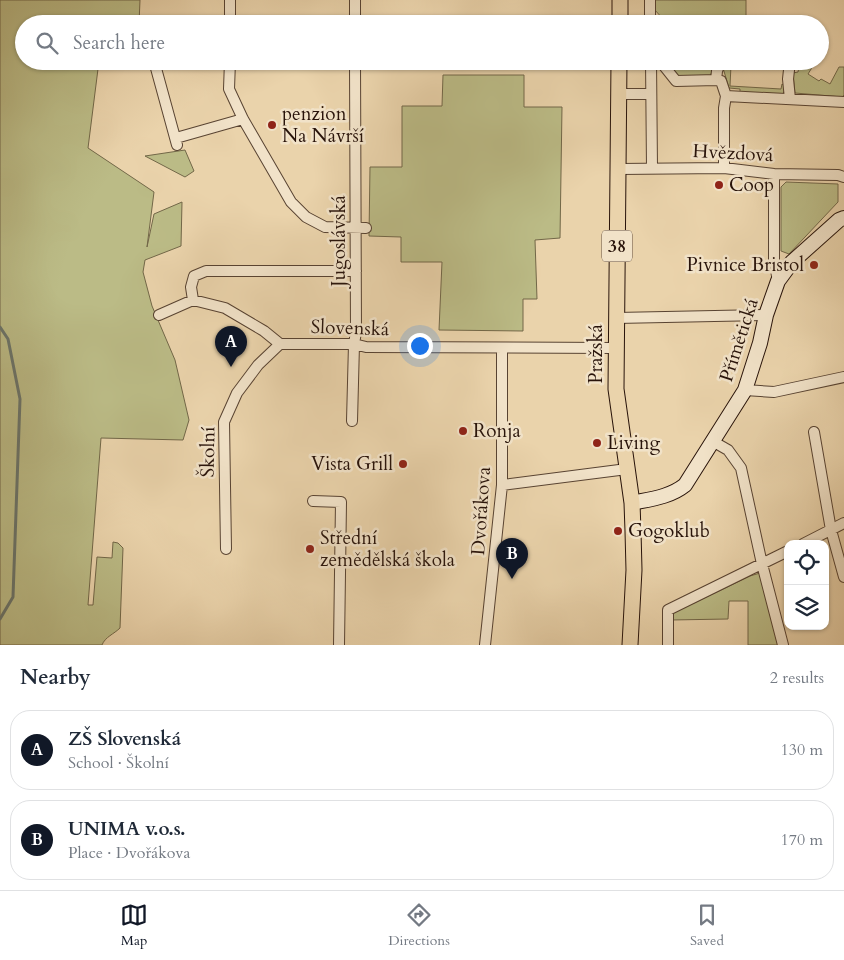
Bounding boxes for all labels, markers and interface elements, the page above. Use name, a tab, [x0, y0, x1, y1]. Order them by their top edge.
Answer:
search box	[15, 15, 829, 70]
icon: search	[33, 29, 61, 57]
text: Search here	[73, 30, 165, 56]
place label: penzion Na Návrší	[282, 101, 364, 149]
marker: penzion Na Návrší	[266, 119, 278, 131]
street label: Hvězdová	[692, 138, 774, 168]
place label: Coop	[729, 172, 774, 198]
marker: Coop	[713, 179, 725, 191]
street label: Jugoslávská	[326, 195, 352, 290]
road number: 38	[602, 230, 632, 262]
place label: Pivnice Bristol	[687, 252, 804, 278]
marker: Pivnice Bristol	[808, 259, 820, 271]
street label: Přímětická	[713, 295, 765, 385]
street label: Slovenská	[310, 314, 390, 342]
street label: Pražská	[583, 324, 609, 384]
pin: A	[215, 326, 247, 367]
your location	[407, 333, 433, 359]
place label: Ronja	[473, 418, 521, 444]
marker: Ronja	[457, 425, 469, 437]
street label: Školní	[195, 426, 221, 478]
place label: Living	[607, 430, 661, 456]
marker: Living	[591, 437, 603, 449]
place label: Vista Grill	[311, 451, 393, 477]
marker: Vista Grill	[397, 458, 409, 470]
street label: Dvořákova	[465, 466, 497, 556]
place label: Gogoklub	[628, 518, 710, 544]
place label: Střední zemědělská škola	[320, 525, 455, 573]
marker: Gogoklub	[612, 525, 624, 537]
pin: B	[496, 538, 528, 579]
map controls	[784, 540, 829, 630]
button: locate	[784, 540, 829, 585]
marker: Střední zemědělská škola	[304, 543, 316, 555]
button: layers	[784, 585, 829, 630]
text: Nearby	[20, 663, 91, 692]
text: 2 results	[770, 667, 824, 689]
text: ZŠ Slovenská	[68, 726, 181, 752]
text: A	[31, 739, 43, 761]
text: 130 m	[781, 739, 823, 761]
text: School · Školní	[68, 752, 169, 774]
text: UNIMA v.o.s.	[68, 816, 186, 842]
text: B	[31, 829, 43, 851]
text: 170 m	[781, 829, 823, 851]
text: Place · Dvořákova	[68, 842, 190, 864]
tab: Map	[120, 901, 148, 950]
tab: Directions	[388, 901, 450, 950]
tab: Saved	[690, 901, 724, 950]

